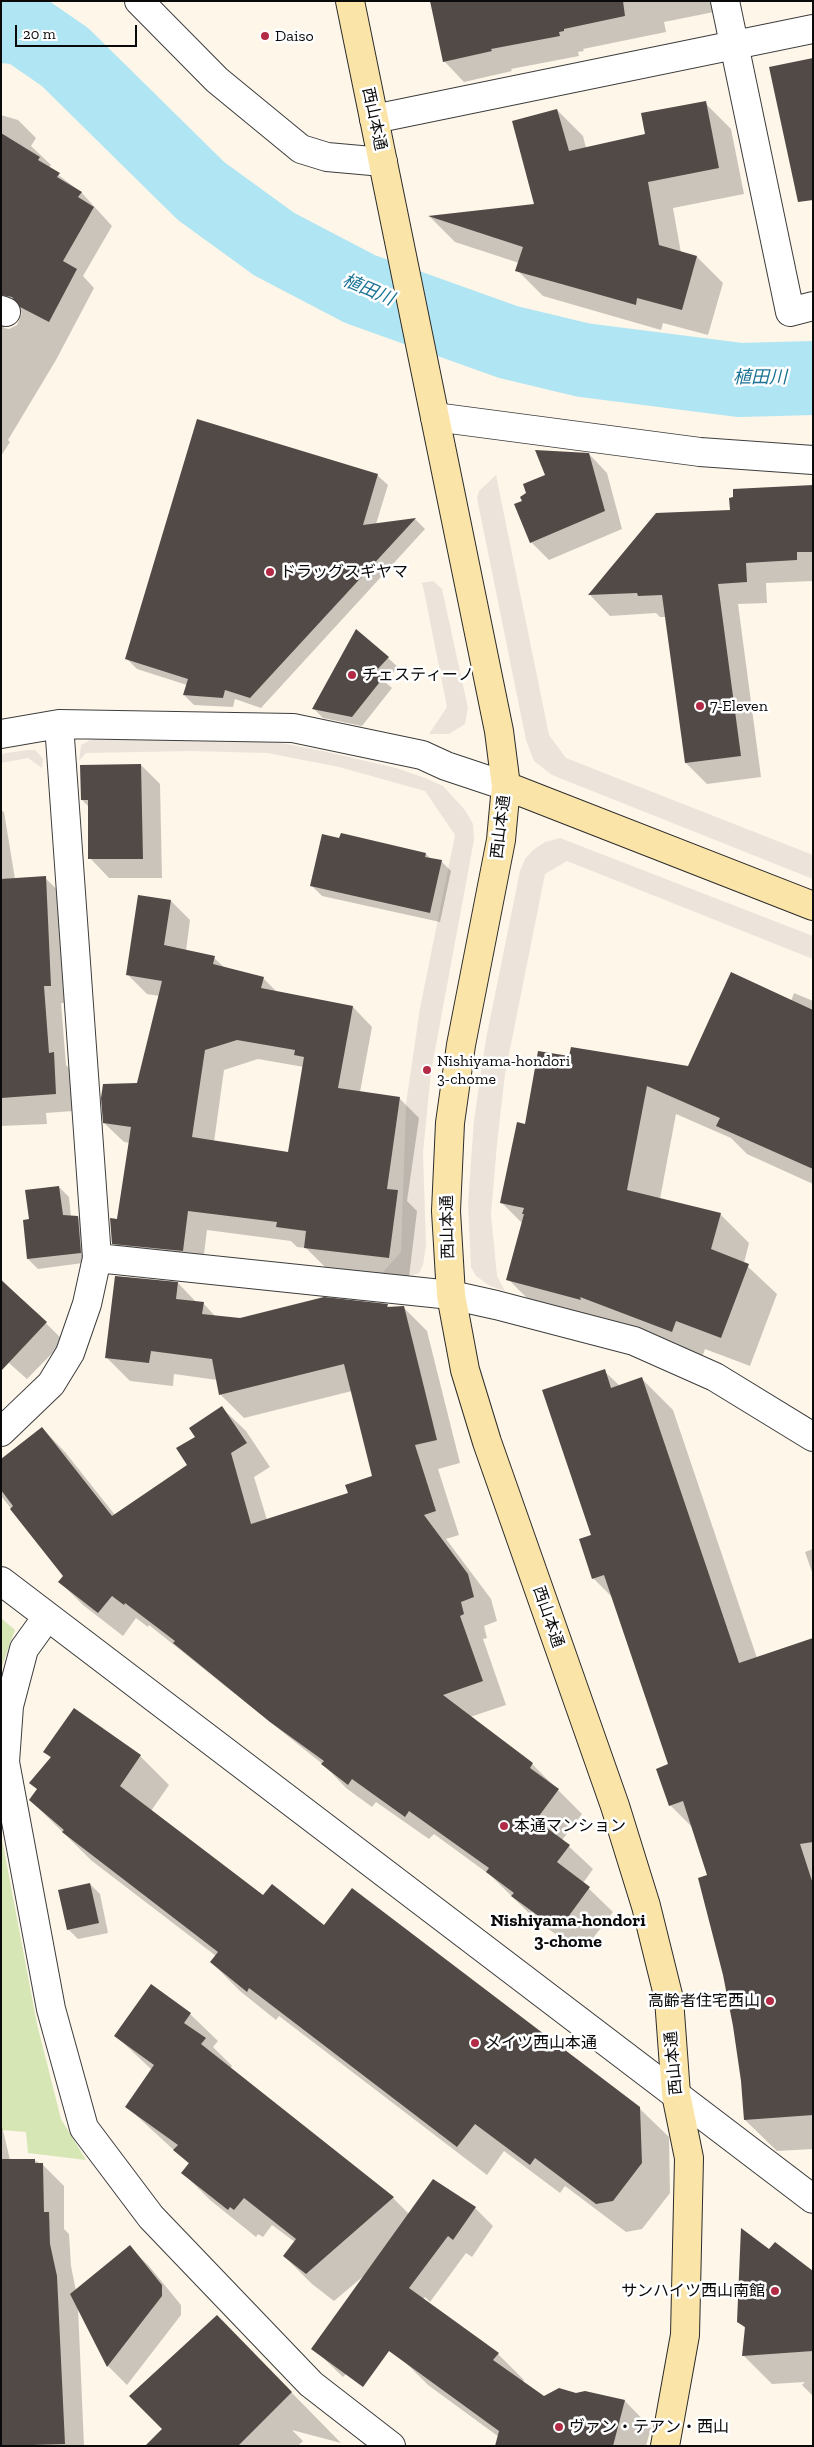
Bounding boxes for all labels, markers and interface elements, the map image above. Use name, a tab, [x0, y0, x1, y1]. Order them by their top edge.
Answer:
scale bar	[18, 15, 140, 47]
text: 20 m	[23, 25, 56, 43]
place label: Daiso	[275, 26, 314, 46]
marker: Daiso	[259, 30, 271, 42]
street label: 西山本通	[358, 86, 390, 152]
water label: 植田川	[339, 270, 397, 310]
water label: 植田川	[733, 367, 787, 389]
place label: ドラッグスギヤマ	[280, 562, 408, 582]
marker: ドラッグスギヤマ	[264, 566, 276, 578]
place label: チェスティーノ	[362, 665, 474, 685]
marker: チェスティーノ	[346, 669, 358, 681]
place label: 7-Eleven	[710, 696, 768, 716]
marker: 7-Eleven	[694, 700, 706, 712]
street label: 西山本通	[488, 794, 514, 860]
place label: Nishiyama-hondori 3-chome	[437, 1051, 570, 1089]
marker: Nishiyama-hondori 3-chome	[421, 1064, 433, 1076]
street label: 西山本通	[438, 1195, 458, 1259]
street label: 西山本通	[529, 1584, 567, 1650]
place label: 本通マンション	[514, 1816, 626, 1836]
marker: 本通マンション	[498, 1820, 510, 1832]
district label: Nishiyama-hondori 3-chome	[490, 1910, 646, 1952]
place label: 高齢者住宅西山	[648, 1991, 760, 2011]
marker: 高齢者住宅西山	[764, 1995, 776, 2007]
street label: 西山本通	[662, 2030, 686, 2096]
place label: メイツ西山本通	[485, 2033, 597, 2053]
marker: メイツ西山本通	[469, 2037, 481, 2049]
place label: サンハイツ西山南館	[621, 2281, 765, 2301]
marker: サンハイツ西山南館	[769, 2285, 781, 2297]
place label: ヴァン・テアン・西山	[569, 2417, 729, 2437]
marker: ヴァン・テアン・西山	[553, 2421, 565, 2433]

